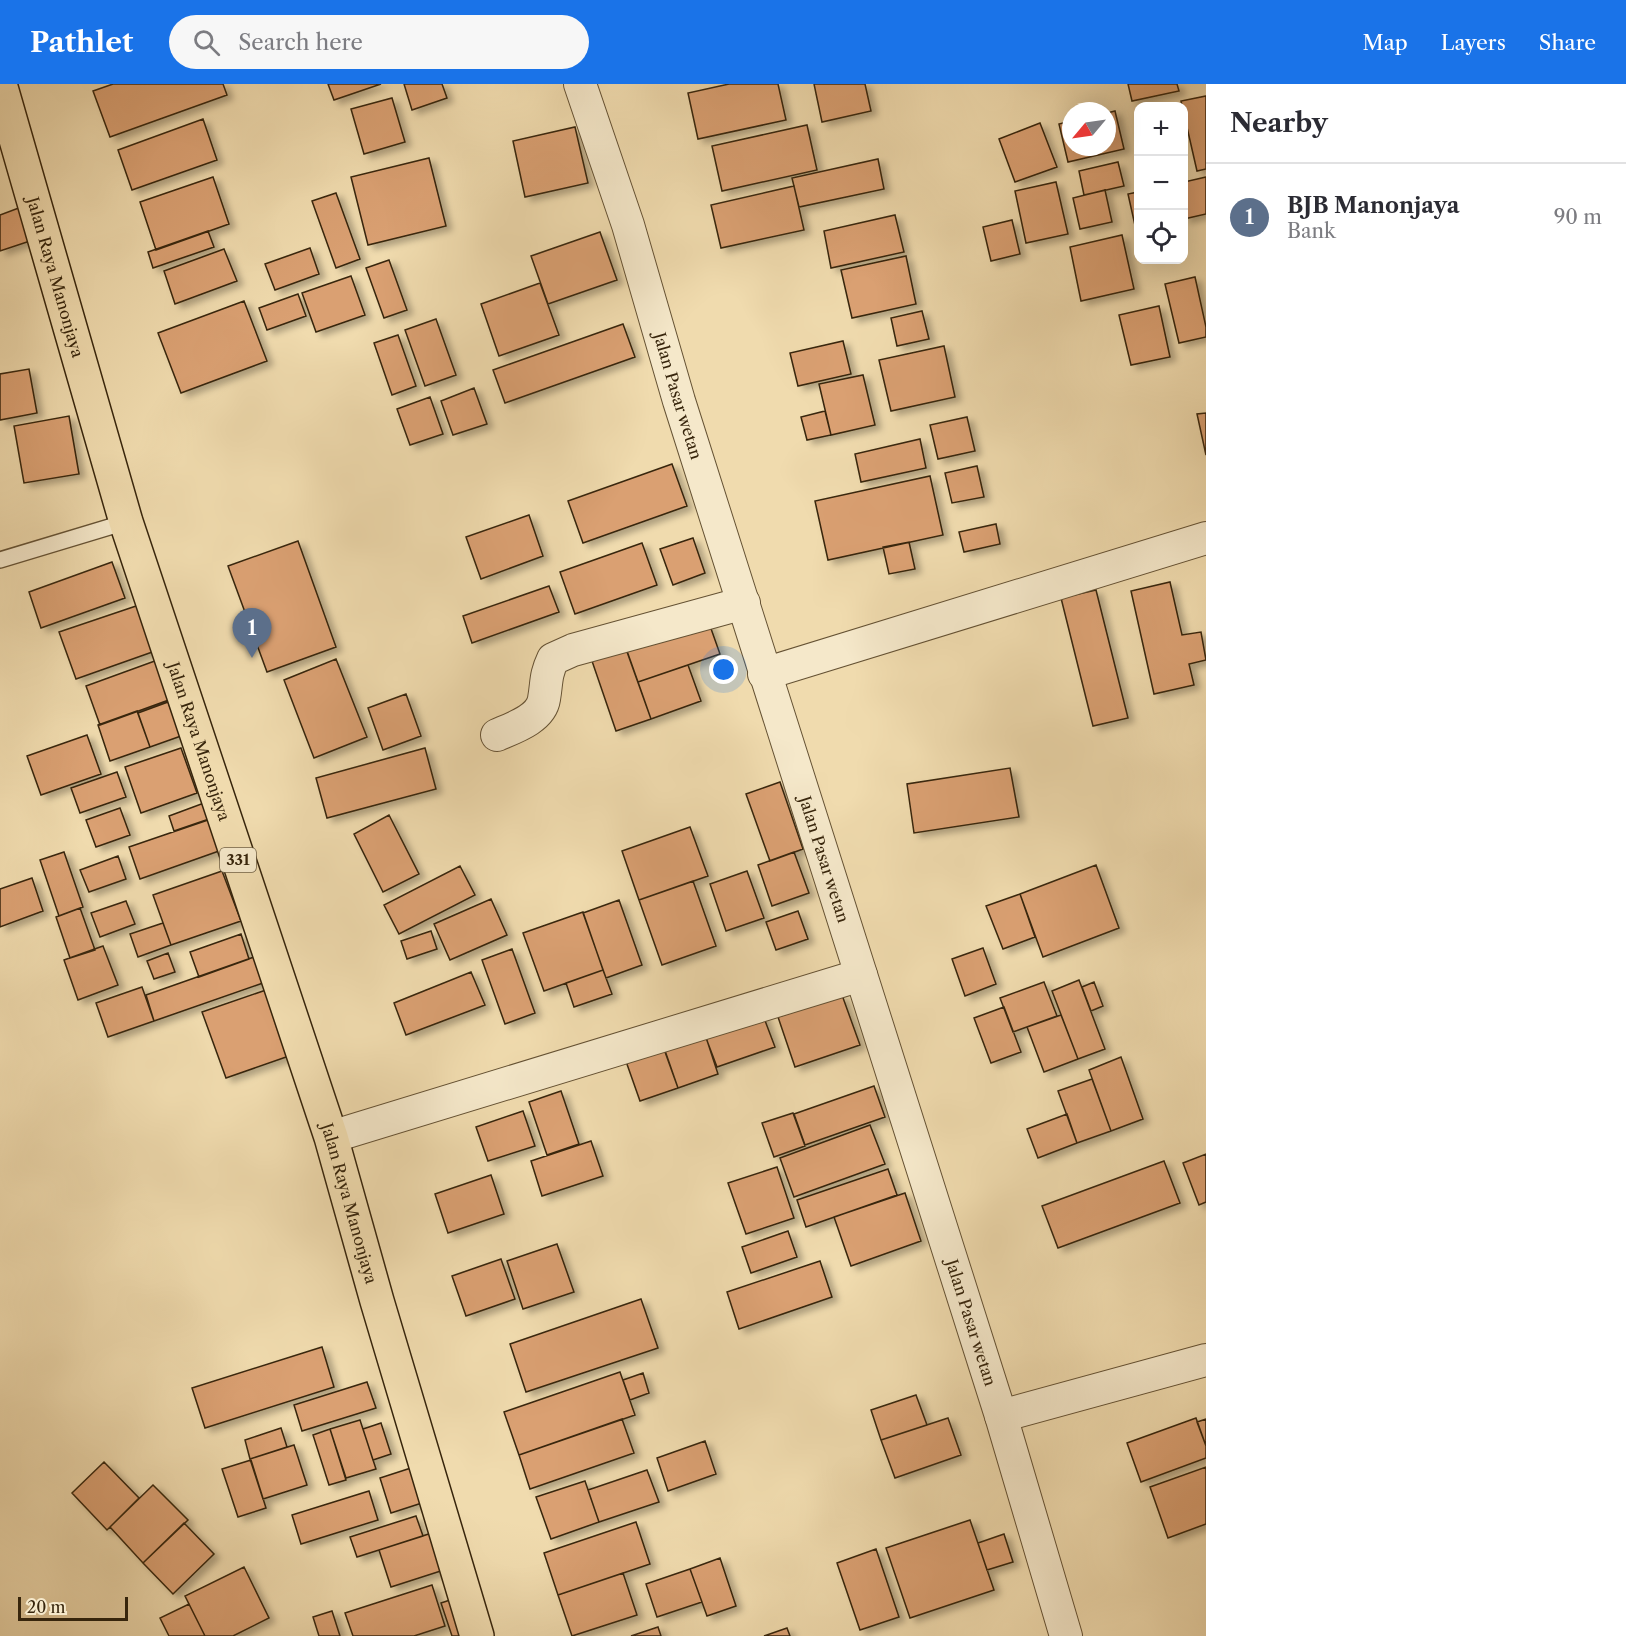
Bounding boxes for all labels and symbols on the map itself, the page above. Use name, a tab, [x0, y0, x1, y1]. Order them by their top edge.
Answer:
north arrow	[1062, 102, 1116, 156]
street label: Jalan Raya Manonjaya	[22, 192, 88, 360]
street label: Jalan Pasar wetan	[649, 327, 707, 462]
pin: 1	[232, 608, 272, 658]
your location	[709, 655, 738, 684]
street label: Jalan Raya Manonjaya	[162, 657, 235, 824]
street label: Jalan Pasar wetan	[794, 791, 854, 925]
road number: 331	[220, 848, 256, 872]
street label: Jalan Raya Manonjaya	[316, 1118, 382, 1287]
street label: Jalan Pasar wetan	[941, 1254, 1001, 1388]
scale bar	[18, 1594, 128, 1622]

